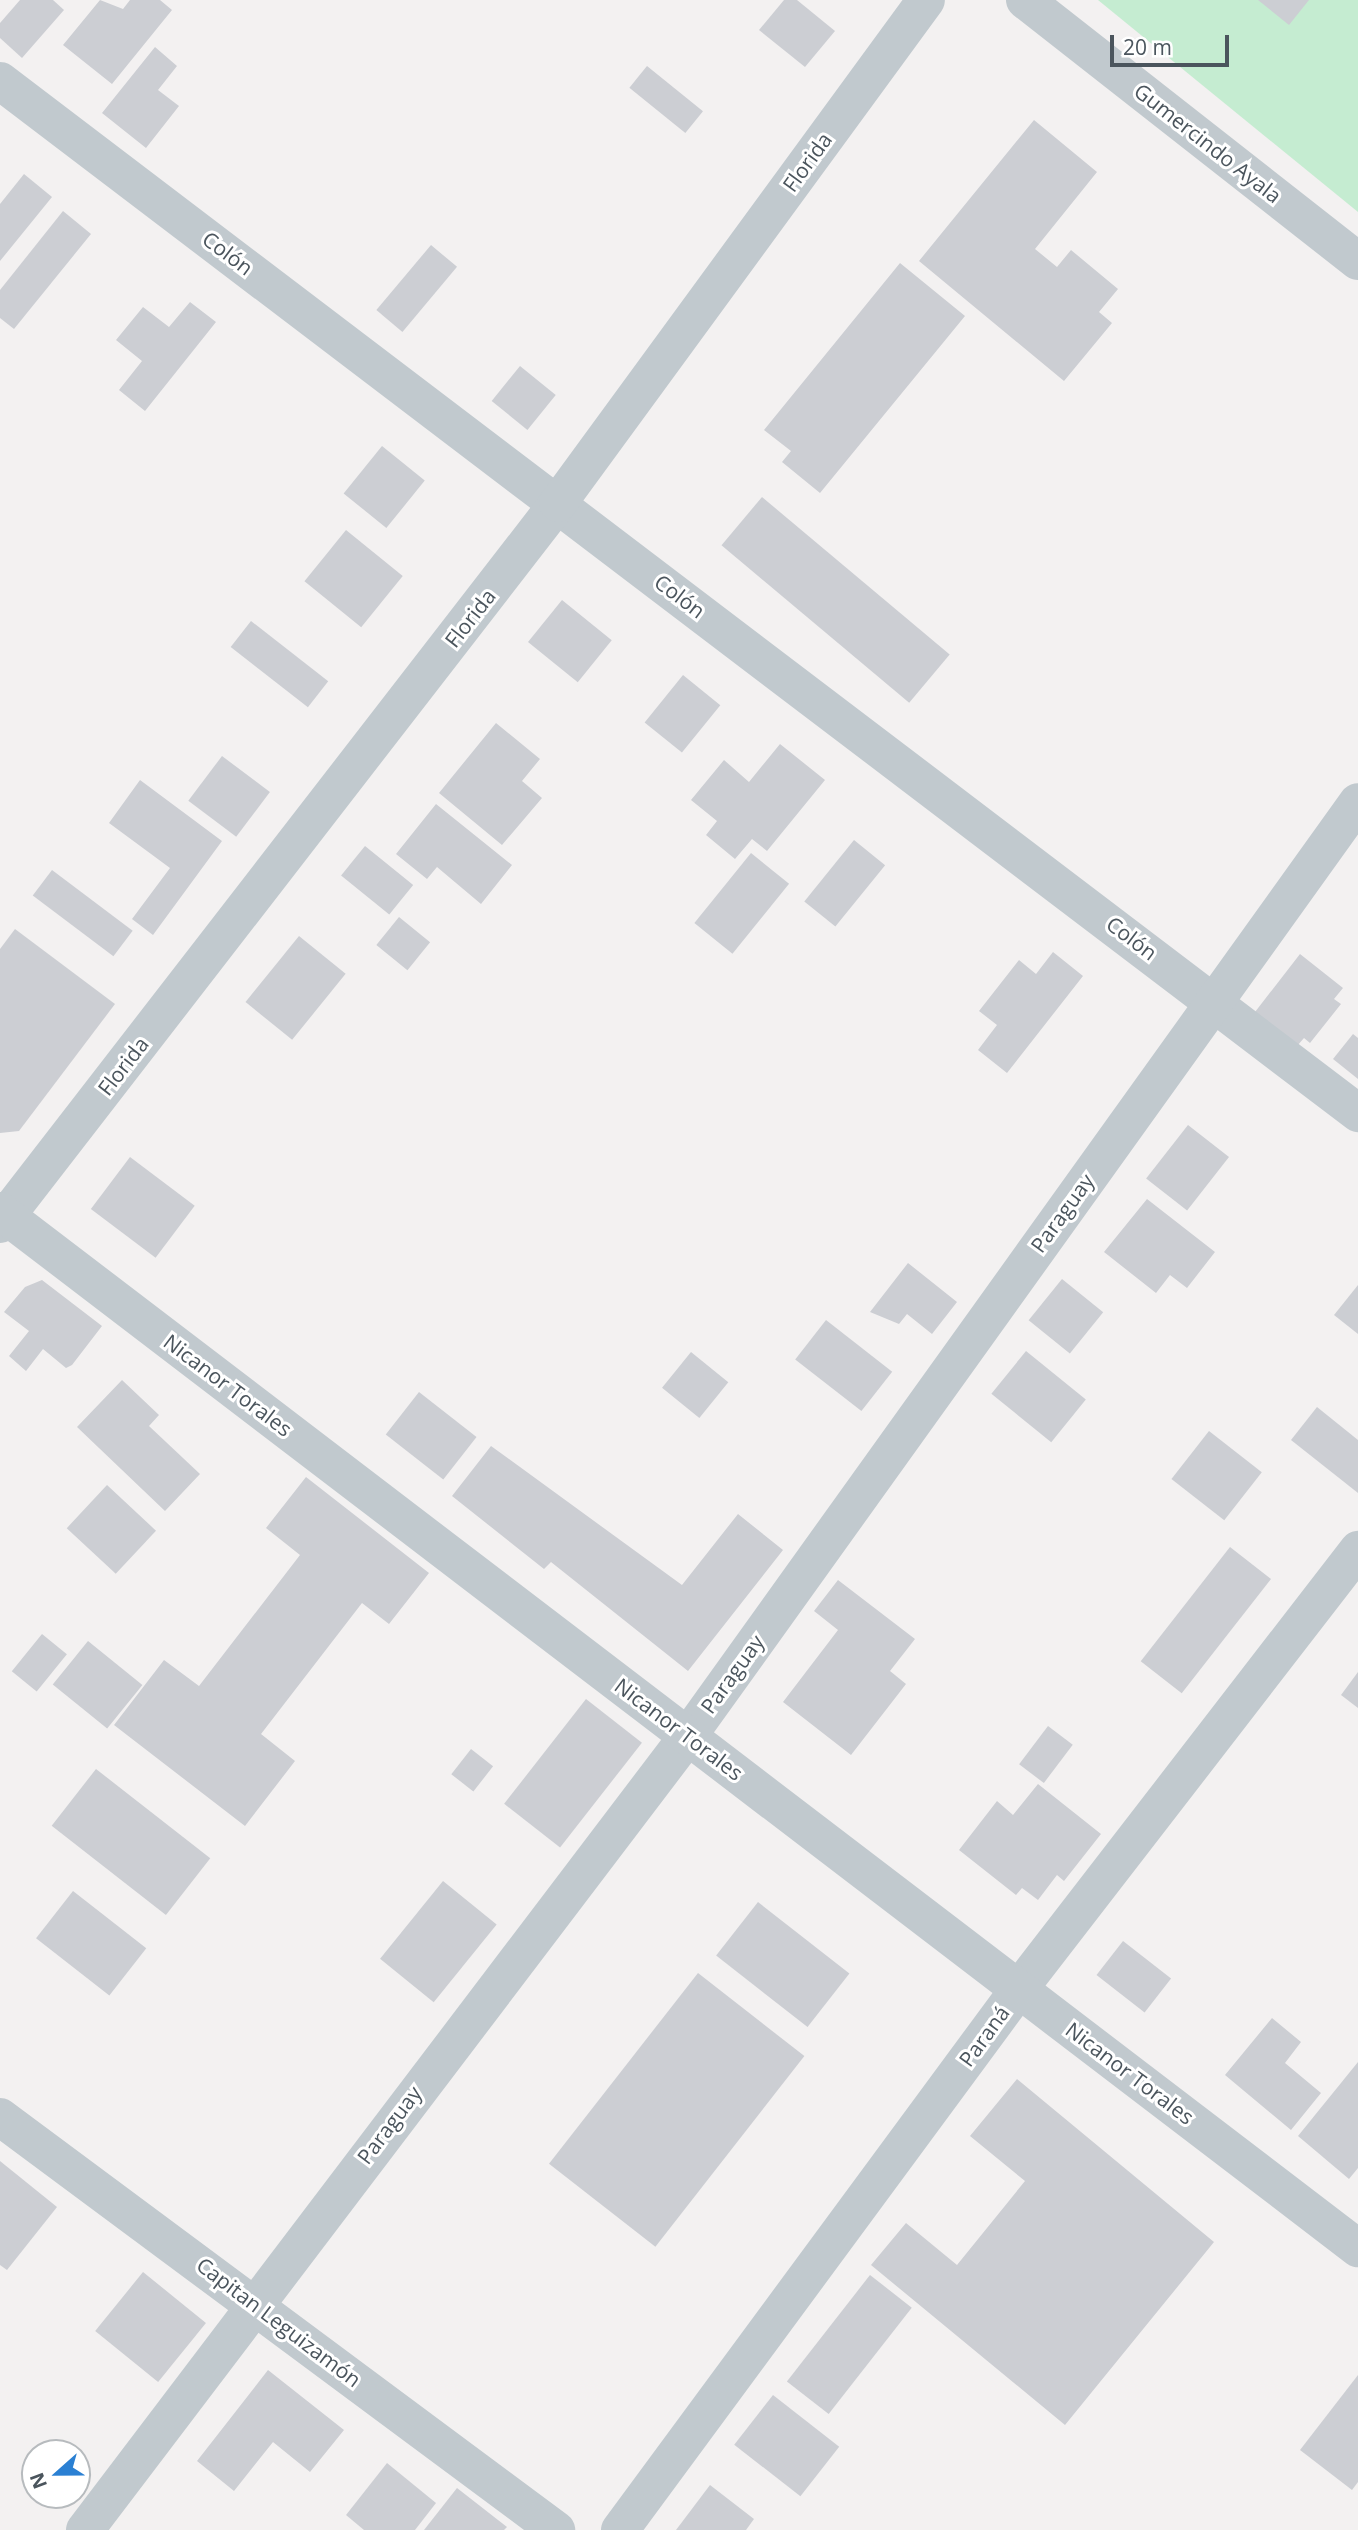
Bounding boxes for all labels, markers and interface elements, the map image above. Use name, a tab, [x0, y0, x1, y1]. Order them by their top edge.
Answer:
scale bar	[1113, 21, 1232, 65]
text: 20 m	[1123, 33, 1172, 61]
street label: Gumercindo Ayala	[1129, 78, 1287, 208]
street label: Florida	[777, 127, 837, 197]
street label: Colón	[198, 226, 258, 280]
street label: Colón	[650, 569, 710, 623]
street label: Florida	[439, 584, 501, 652]
street label: Colón	[1102, 911, 1162, 965]
street label: Florida	[92, 1032, 154, 1100]
street label: Paraguay	[1025, 1169, 1099, 1257]
street label: Nicanor Torales	[159, 1329, 297, 1441]
street label: Paraguay	[695, 1630, 769, 1718]
street label: Nicanor Torales	[610, 1673, 748, 1785]
street label: Paraná	[953, 2001, 1015, 2071]
street label: Nicanor Torales	[1061, 2017, 1199, 2129]
street label: Paraguay	[352, 2081, 426, 2169]
street label: Capitan Leguizamón	[192, 2252, 366, 2392]
north arrow	[21, 2439, 91, 2509]
text: N	[23, 2469, 53, 2493]

